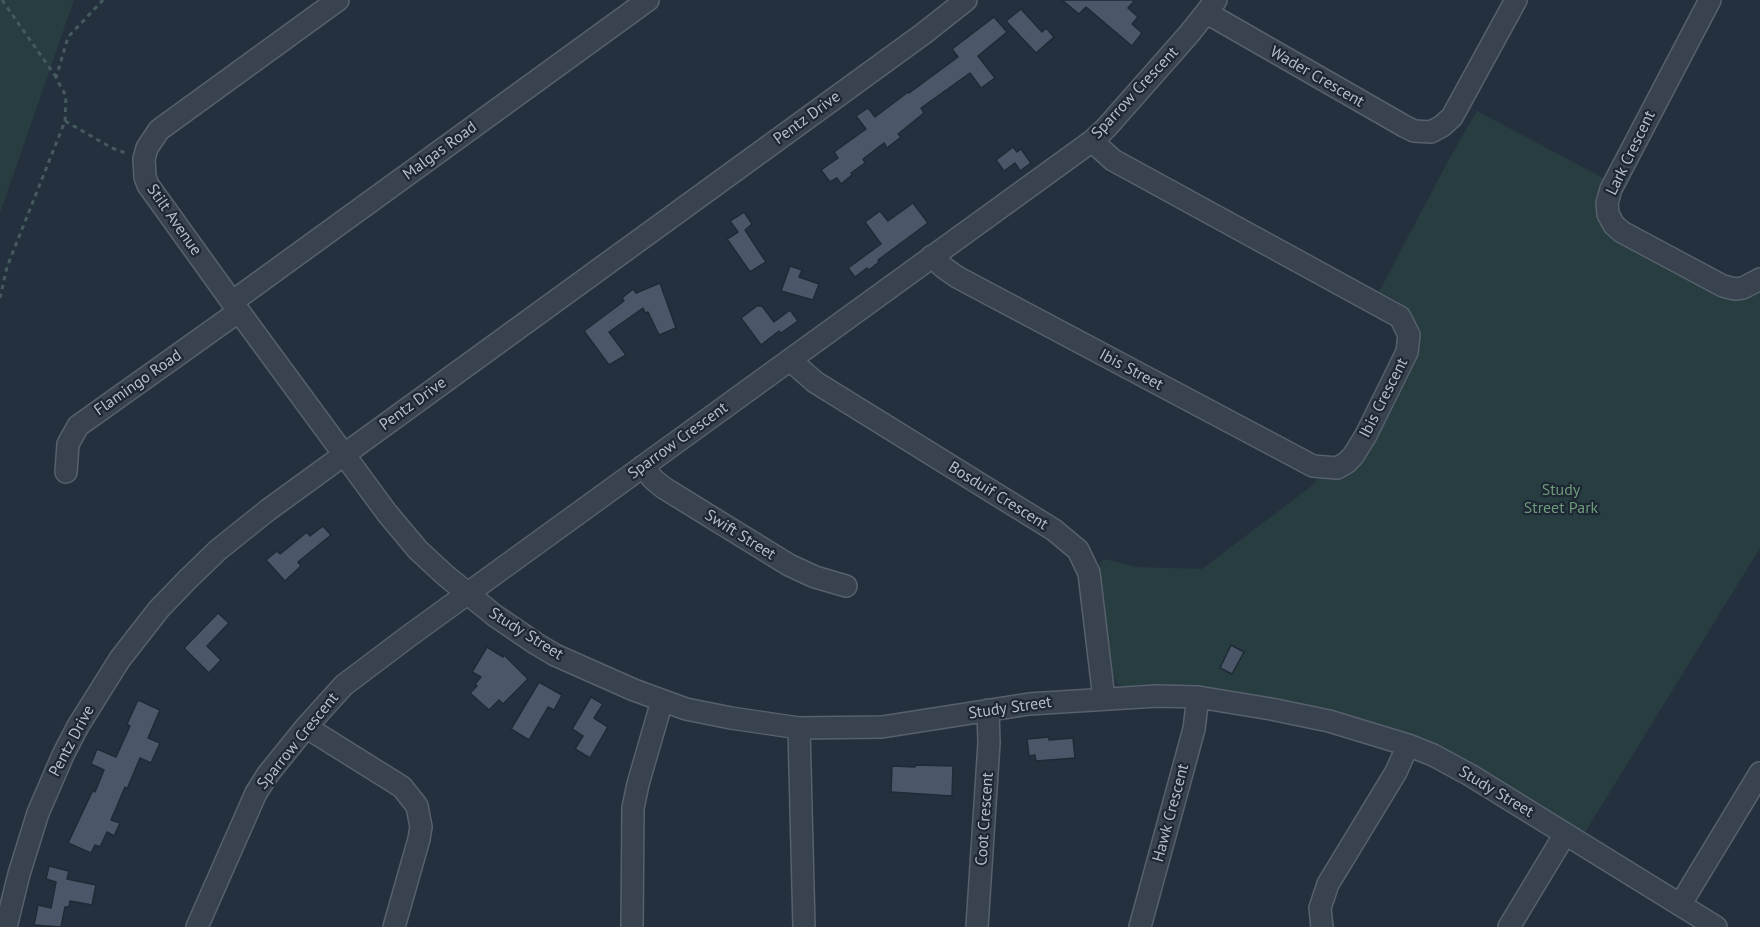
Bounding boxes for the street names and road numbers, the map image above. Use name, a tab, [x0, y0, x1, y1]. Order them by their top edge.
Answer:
street label: Wader Crescent	[1267, 42, 1367, 112]
street label: Sparrow Crescent	[1087, 43, 1183, 143]
street label: Pentz Drive	[770, 87, 844, 149]
street label: Lark Crescent	[1602, 108, 1660, 198]
street label: Malgas Road	[399, 118, 481, 184]
street label: Stilt Avenue	[142, 181, 206, 259]
street label: Ibis Street	[1096, 345, 1166, 395]
street label: Flamingo Road	[91, 346, 185, 420]
street label: Ibis Crescent	[1356, 355, 1412, 441]
street label: Pentz Drive	[376, 373, 450, 435]
street label: Sparrow Crescent	[624, 398, 732, 484]
street label: Bosduif Crescent	[945, 458, 1051, 534]
street label: Swift Street	[701, 506, 779, 564]
street label: Study Street	[485, 604, 567, 664]
street label: Sparrow Crescent	[253, 689, 343, 793]
street label: Study Street	[967, 693, 1053, 723]
street label: Pentz Drive	[45, 702, 99, 780]
street label: Hawk Crescent	[1149, 762, 1193, 864]
street label: Study Street	[1455, 762, 1537, 822]
street label: Coot Crescent	[972, 772, 998, 866]

